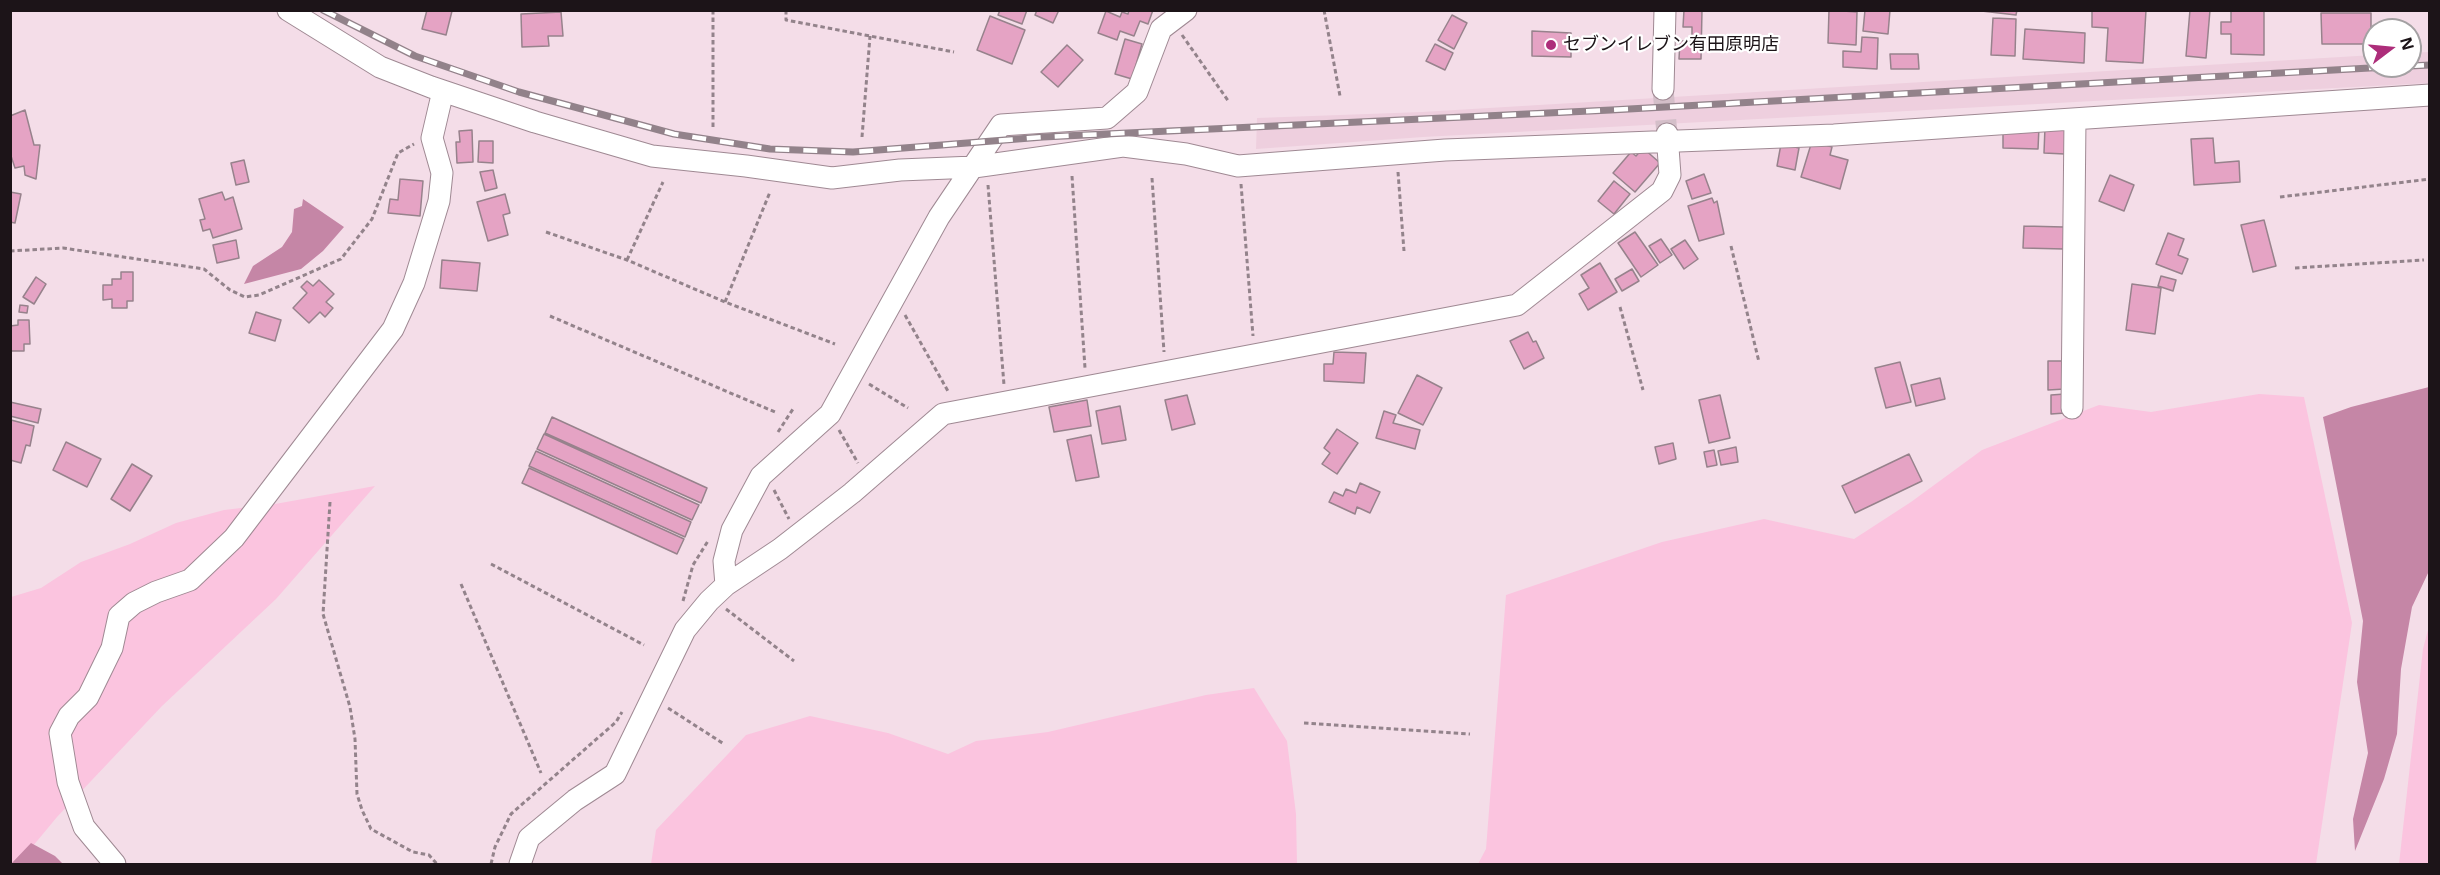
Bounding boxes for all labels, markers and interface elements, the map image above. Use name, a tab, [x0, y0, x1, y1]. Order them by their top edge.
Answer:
north arrow	[2362, 18, 2422, 78]
place label: セブンイレブン有田原明店	[1563, 34, 1779, 56]
text: N	[2395, 34, 2420, 53]
marker: セブンイレブン有田原明店	[1544, 38, 1558, 52]

